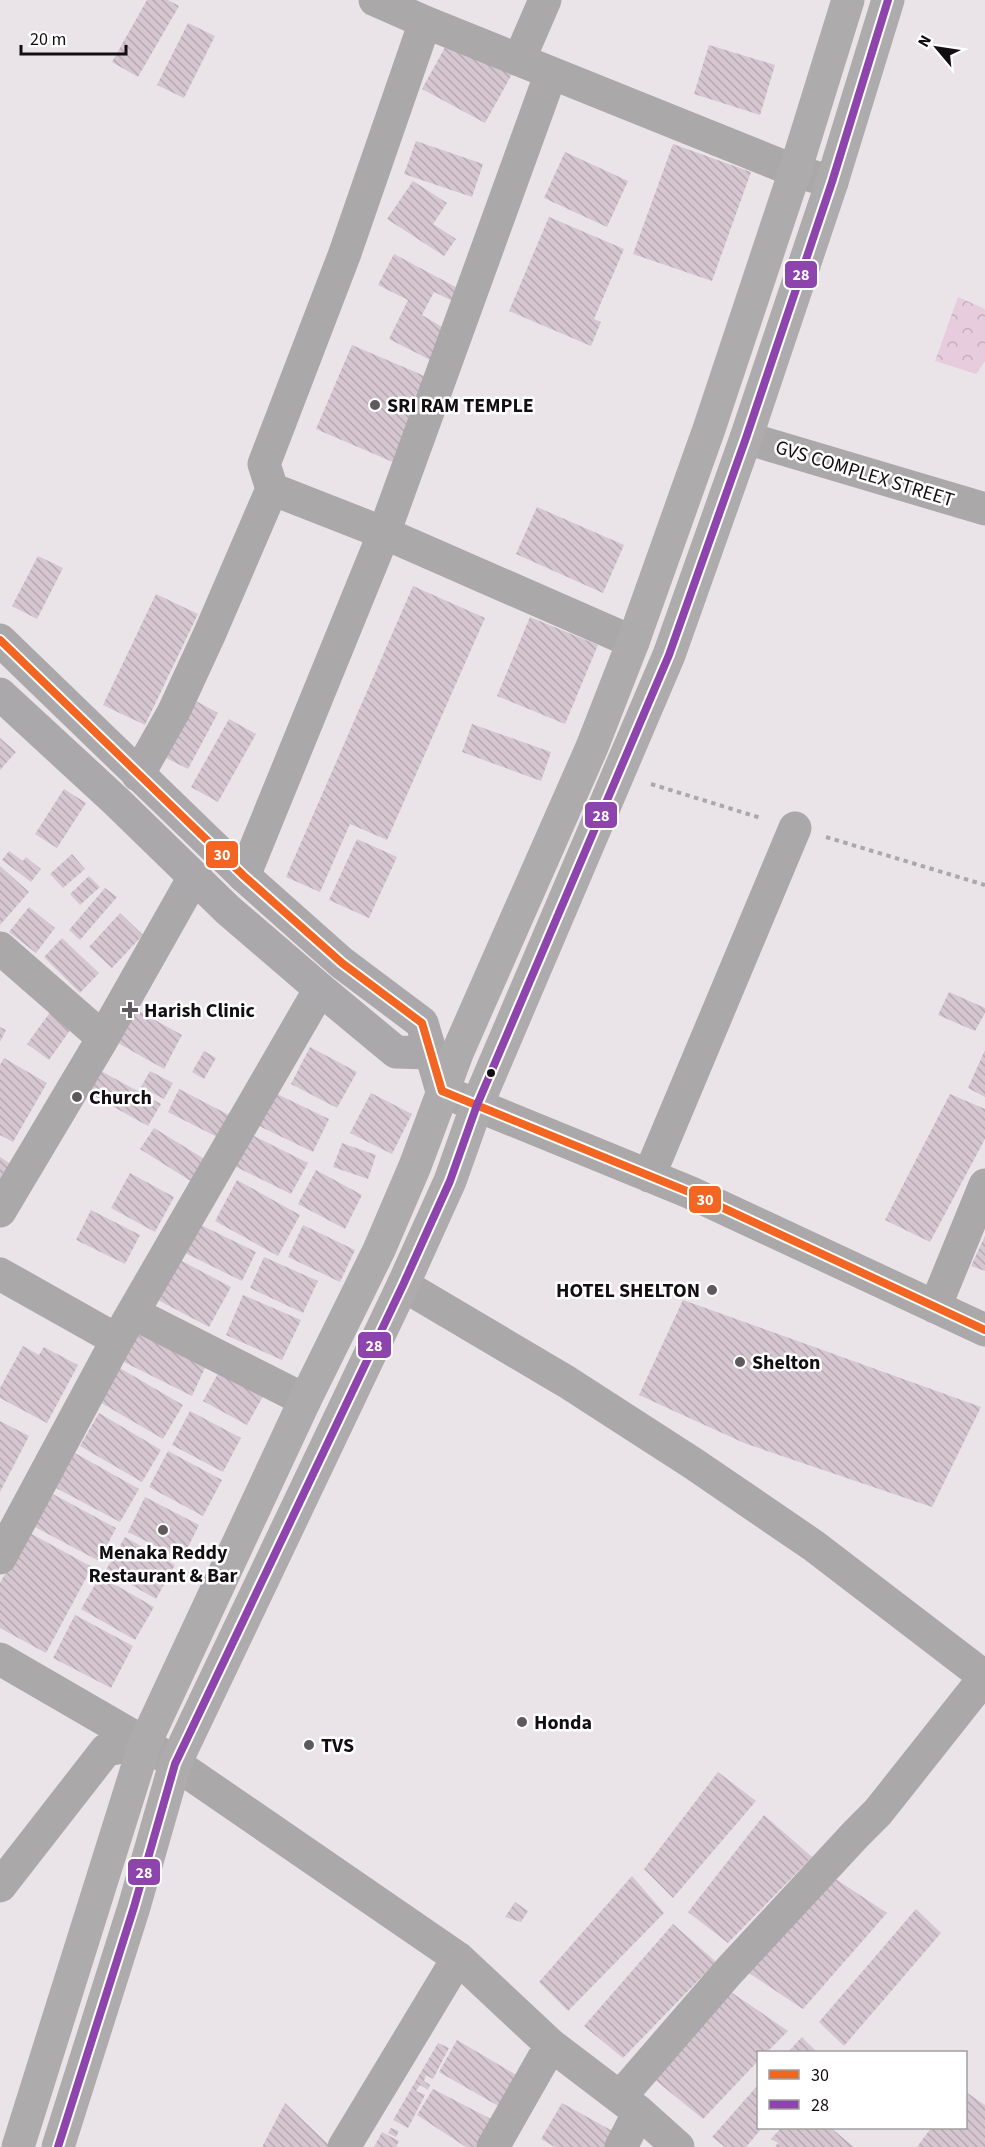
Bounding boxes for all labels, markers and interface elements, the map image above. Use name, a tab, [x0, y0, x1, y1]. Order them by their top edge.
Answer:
scale bar	[21, 18, 126, 56]
north arrow	[907, 18, 967, 78]
text: 20 m	[30, 27, 66, 52]
text: N	[913, 31, 937, 51]
line badge: 28	[784, 260, 818, 289]
text: 28	[793, 264, 809, 286]
place label: SRI RAM TEMPLE	[387, 392, 534, 420]
marker: SRI RAM TEMPLE	[368, 398, 382, 412]
street label: GVS COMPLEX STREET	[772, 433, 958, 515]
line badge: 28	[584, 801, 618, 829]
text: 28	[593, 805, 609, 827]
line badge: 30	[205, 840, 239, 869]
text: 30	[214, 844, 230, 866]
place label: Harish Clinic	[144, 997, 255, 1025]
marker: Harish Clinic	[121, 1001, 139, 1019]
unlabelled marker	[485, 1067, 497, 1079]
place label: Church	[89, 1084, 152, 1112]
marker: Church	[70, 1090, 84, 1104]
line badge: 30	[688, 1185, 722, 1214]
text: 30	[697, 1189, 713, 1211]
place label: HOTEL SHELTON	[556, 1277, 700, 1305]
marker: HOTEL SHELTON	[705, 1283, 719, 1297]
line badge: 28	[357, 1331, 392, 1359]
text: 28	[366, 1335, 382, 1357]
place label: Shelton	[752, 1349, 820, 1377]
marker: Shelton	[733, 1355, 747, 1369]
marker: Menaka Reddy Restaurant & Bar	[156, 1523, 170, 1537]
place label: Menaka Reddy Restaurant & Bar	[88, 1539, 238, 1590]
place label: Honda	[534, 1709, 592, 1737]
marker: Honda	[515, 1715, 529, 1729]
place label: TVS	[321, 1732, 354, 1760]
marker: TVS	[302, 1738, 316, 1752]
line badge: 28	[127, 1858, 161, 1886]
text: 28	[136, 1862, 152, 1884]
legend	[757, 2051, 967, 2129]
text: 30	[811, 2063, 829, 2088]
text: 28	[811, 2093, 829, 2118]

